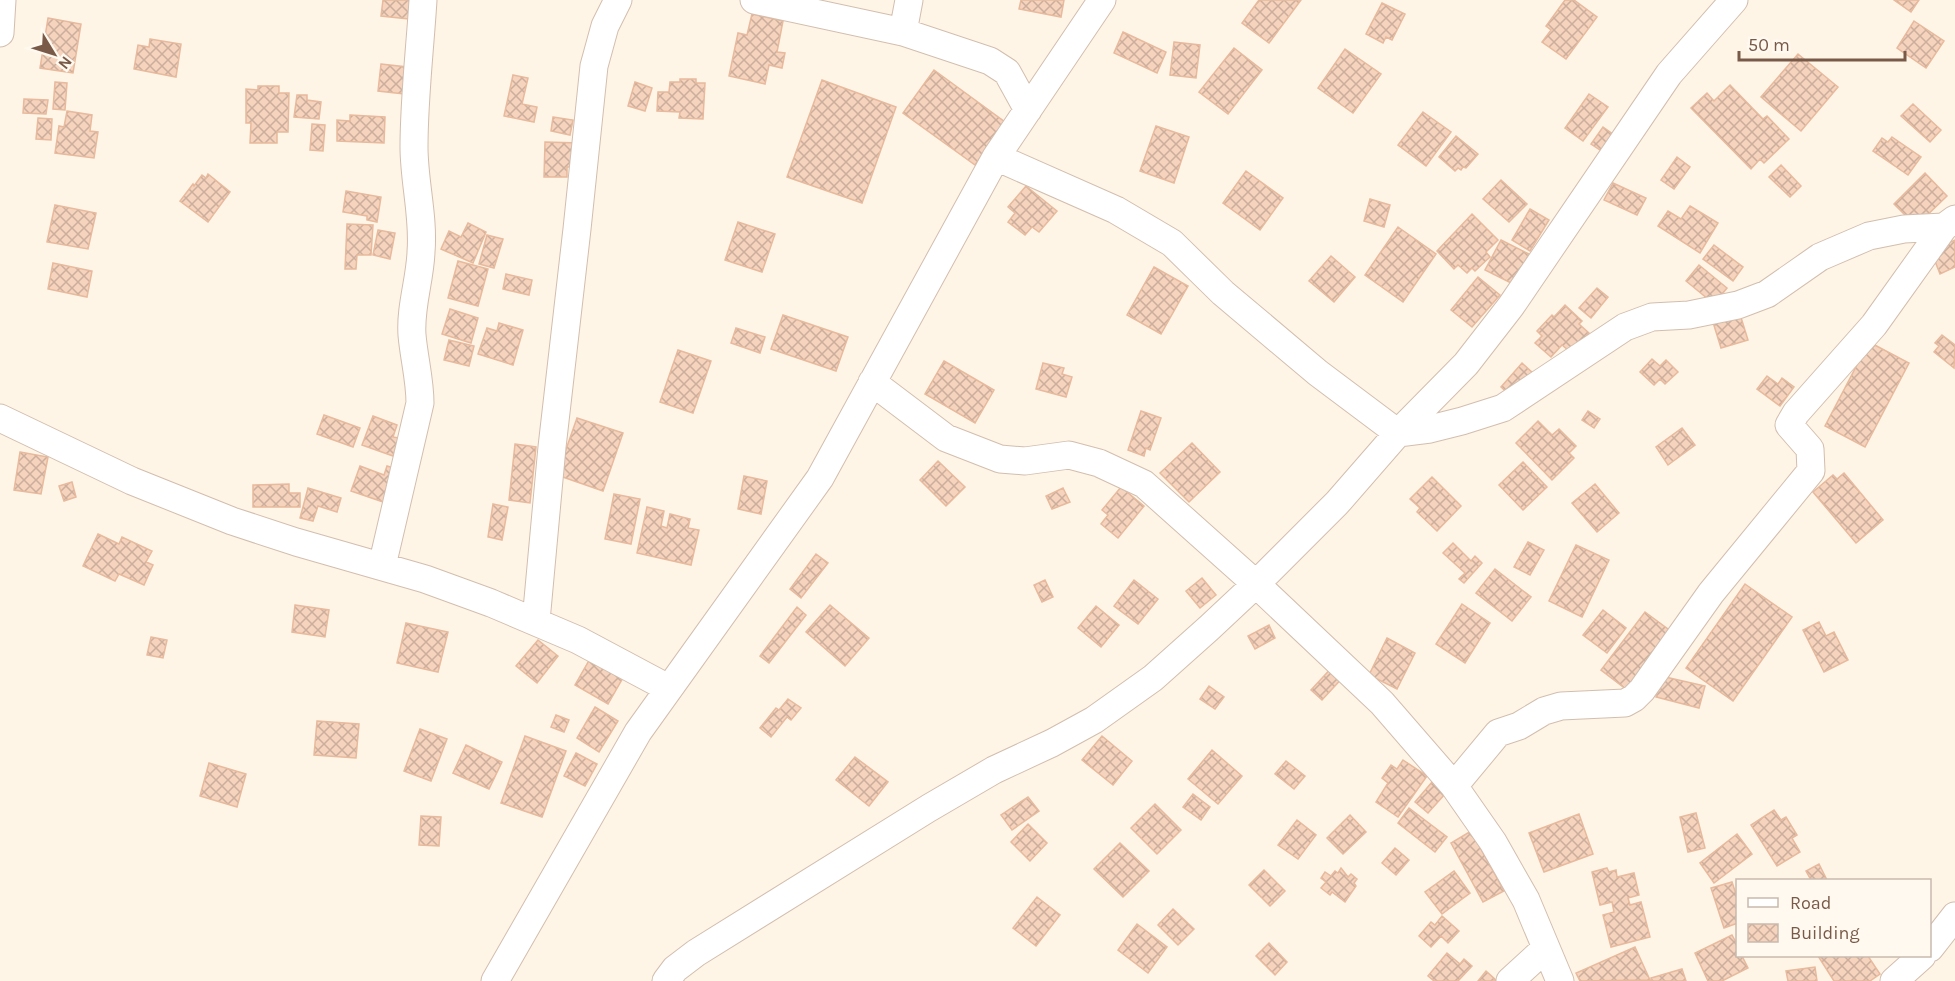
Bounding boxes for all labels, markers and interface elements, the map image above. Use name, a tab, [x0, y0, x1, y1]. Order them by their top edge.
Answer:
north arrow	[24, 24, 84, 84]
scale bar	[1739, 24, 1906, 62]
text: 50 m	[1748, 34, 1790, 56]
text: N	[54, 53, 76, 73]
legend	[1736, 879, 1931, 957]
text: Road	[1790, 892, 1831, 914]
text: Building	[1790, 922, 1860, 944]

